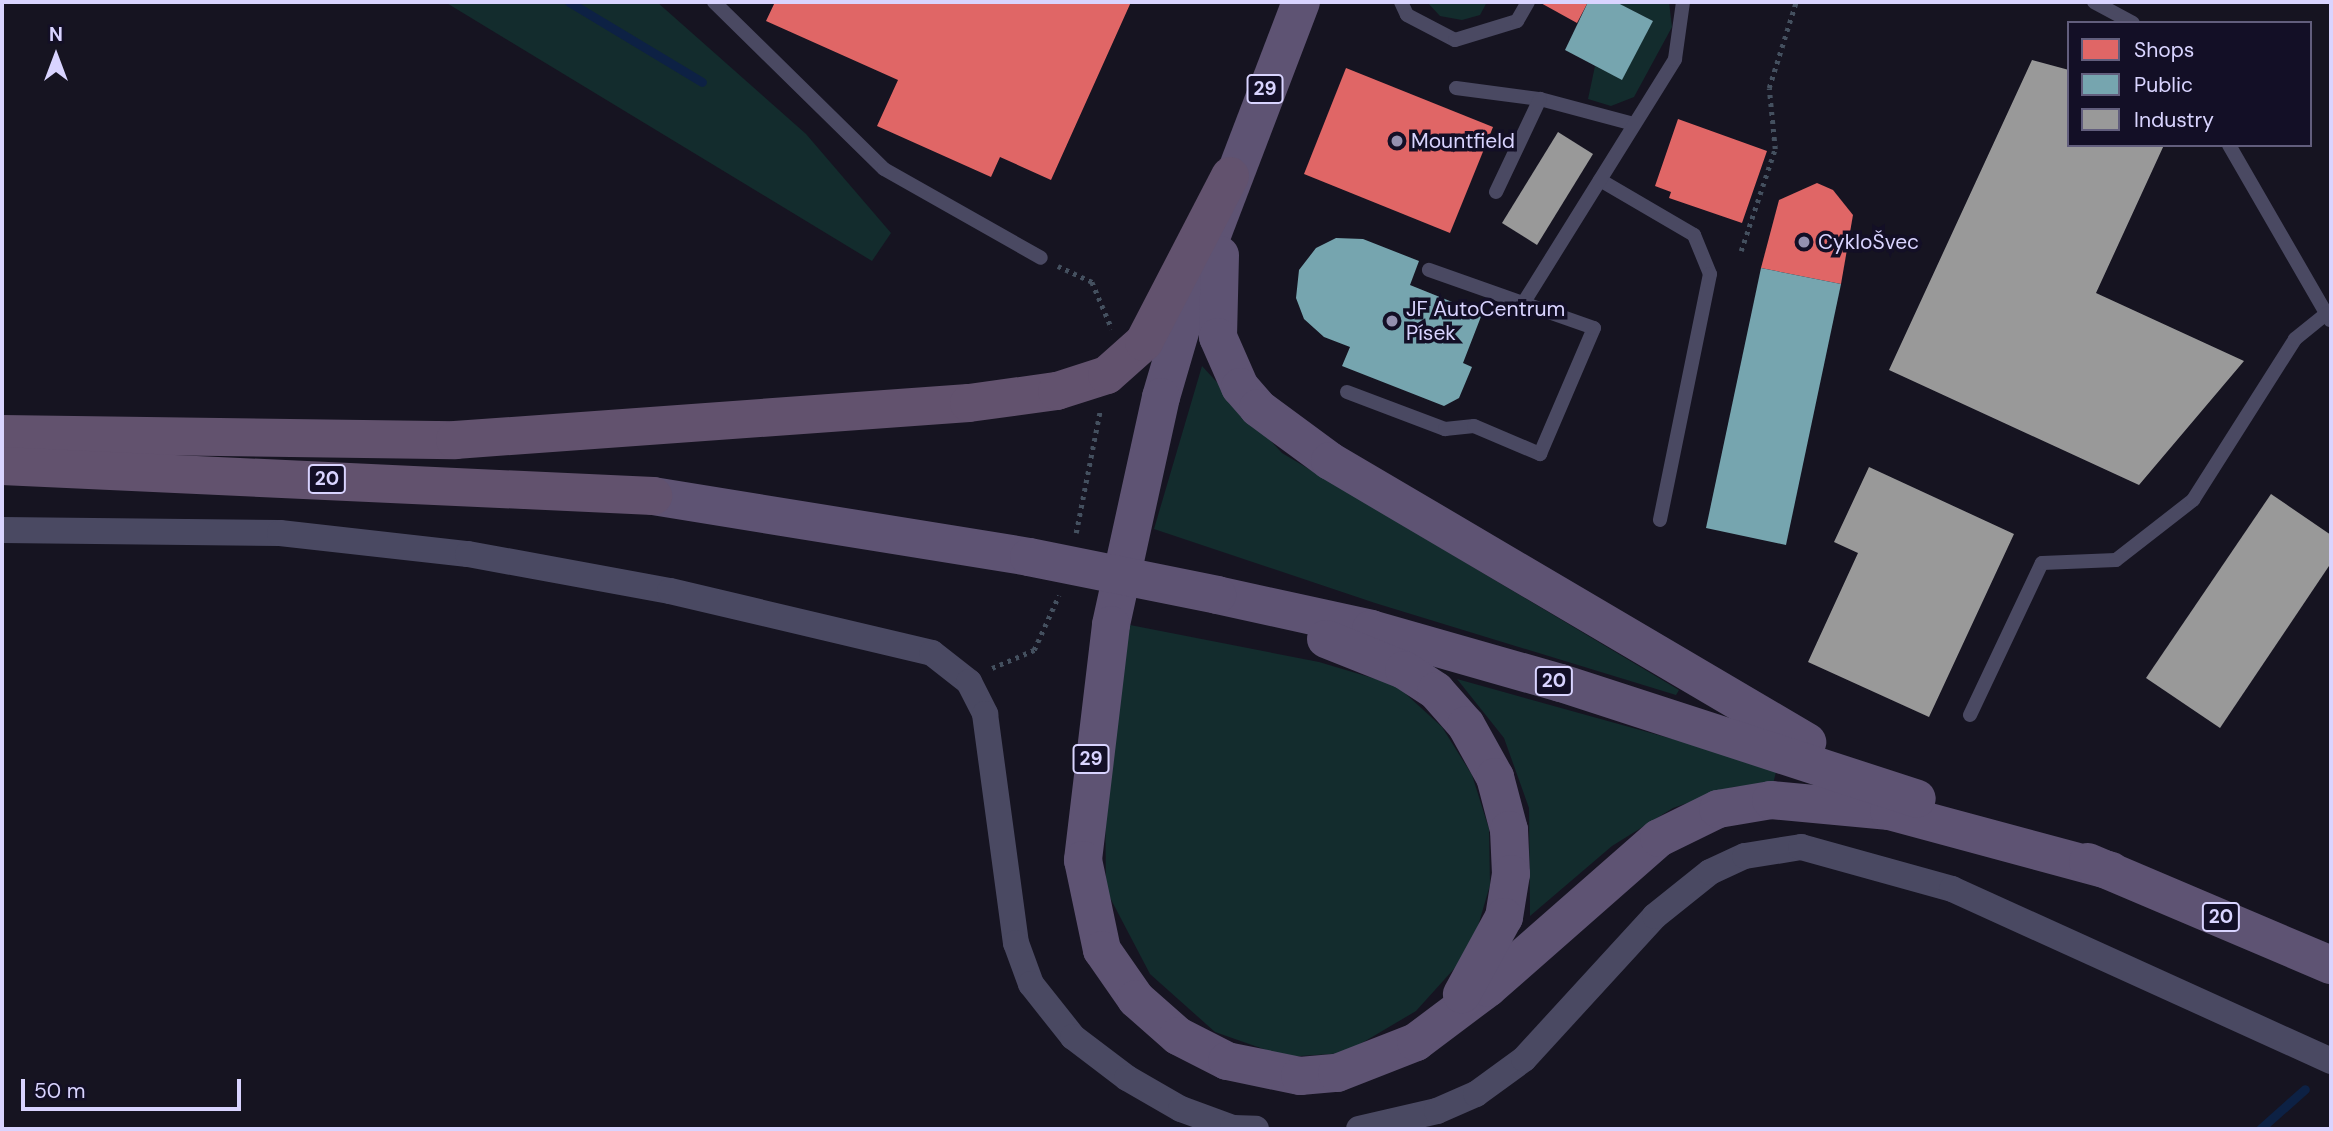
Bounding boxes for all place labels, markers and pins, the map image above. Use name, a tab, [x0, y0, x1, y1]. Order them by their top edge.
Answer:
place label: Mountfield	[1411, 128, 1515, 154]
marker: Mountfield	[1389, 133, 1405, 149]
place label: CykloŠvec	[1818, 229, 1919, 255]
marker: CykloŠvec	[1796, 234, 1812, 250]
place label: JF AutoCentrum Písek	[1406, 296, 1565, 346]
marker: JF AutoCentrum Písek	[1384, 313, 1400, 329]

